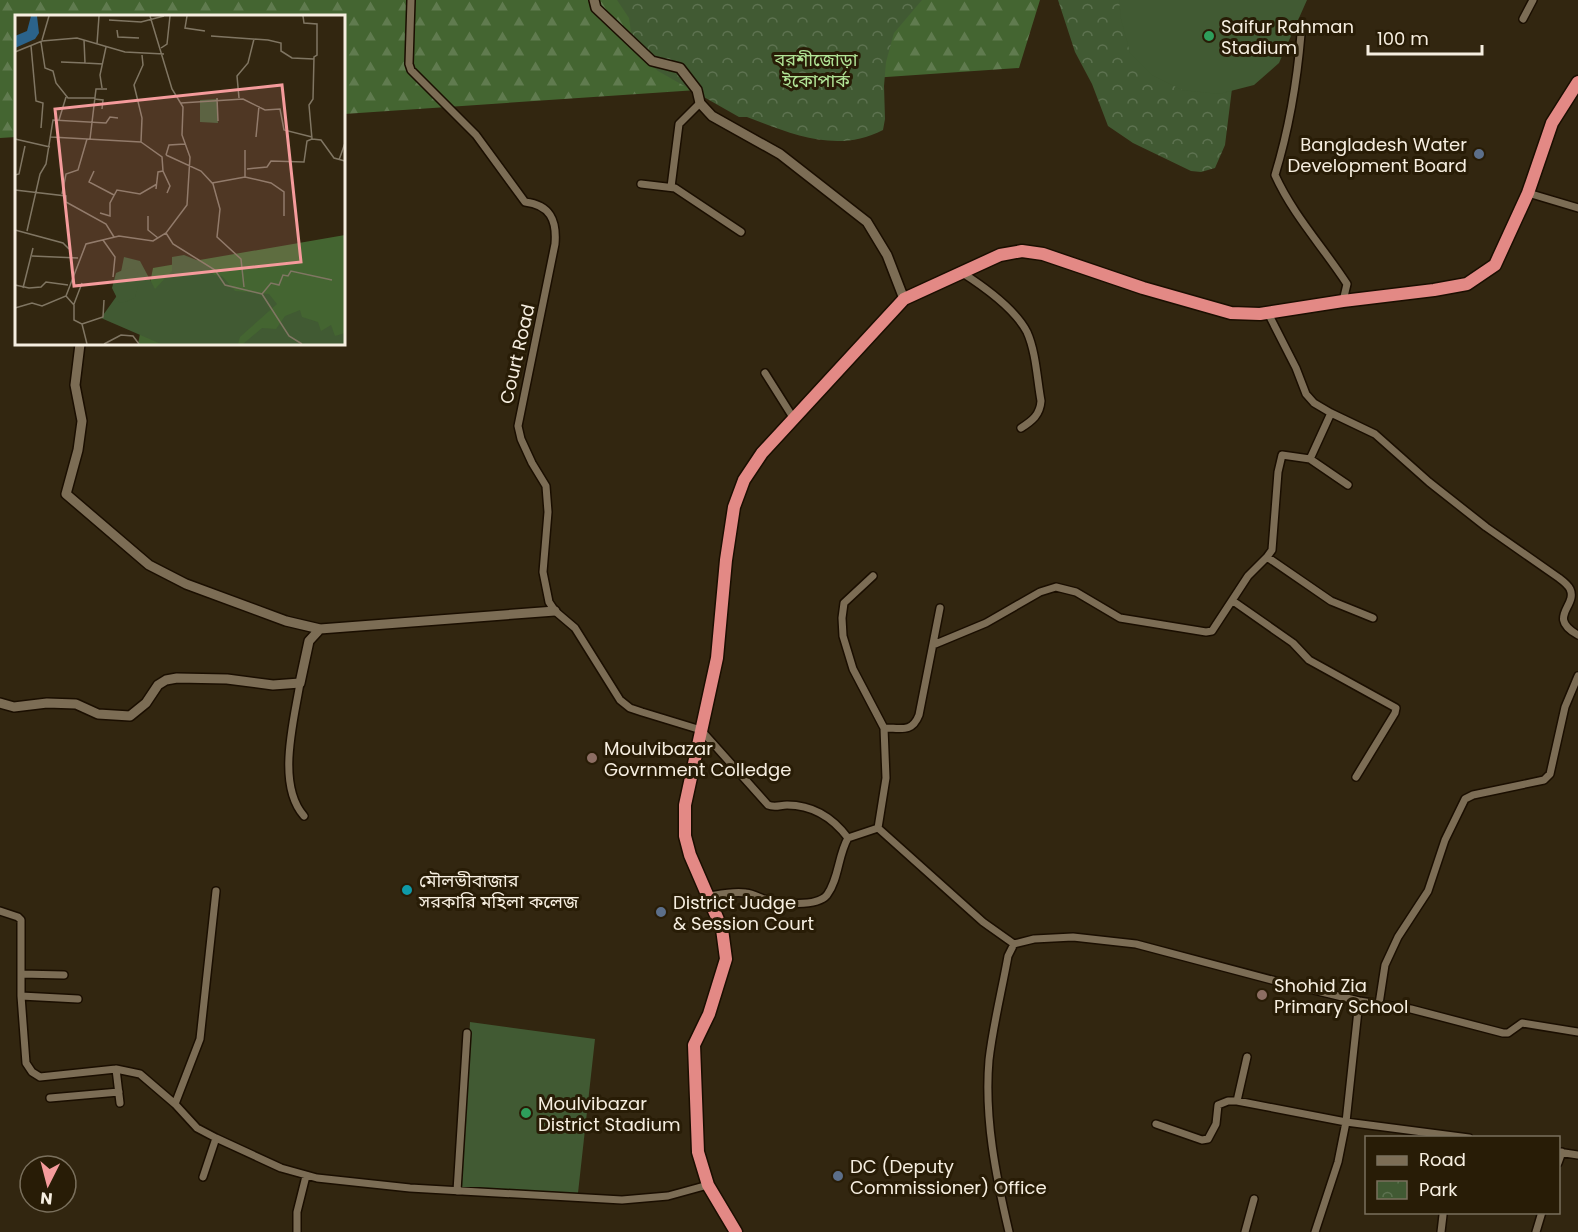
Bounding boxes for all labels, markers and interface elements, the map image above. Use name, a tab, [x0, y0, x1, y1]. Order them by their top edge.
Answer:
place label: Saifur Rahman Stadium	[1221, 14, 1354, 60]
inset map	[15, 15, 345, 345]
scale bar	[1368, 18, 1482, 56]
text: 100 m	[1377, 26, 1429, 51]
marker: Saifur Rahman Stadium	[1202, 29, 1216, 43]
park label: বরশীজোড়া ইকোপার্ক	[774, 47, 858, 93]
place label: Bangladesh Water Development Board	[1288, 132, 1467, 178]
marker: Bangladesh Water Development Board	[1472, 147, 1486, 161]
street label: Court Road	[493, 302, 541, 406]
place label: Moulvibazar Govrnment Colledge	[604, 736, 791, 782]
marker: Moulvibazar Govrnment Colledge	[585, 751, 599, 765]
place label: মৌলভীবাজার সরকারি মহিলা কলেজ	[418, 868, 579, 914]
marker: মৌলভীবাজার সরকারি মহিলা কলেজ	[400, 883, 414, 897]
place label: District Judge & Session Court	[673, 890, 814, 936]
marker: District Judge & Session Court	[654, 905, 668, 919]
place label: Shohid Zia Primary School	[1274, 973, 1408, 1019]
marker: Shohid Zia Primary School	[1255, 988, 1269, 1002]
place label: Moulvibazar District Stadium	[538, 1091, 680, 1137]
marker: Moulvibazar District Stadium	[519, 1106, 533, 1120]
legend	[1365, 1136, 1560, 1214]
text: Road	[1419, 1147, 1466, 1172]
north arrow	[18, 1154, 78, 1214]
place label: DC (Deputy Commissioner) Office	[850, 1154, 1047, 1200]
marker: DC (Deputy Commissioner) Office	[831, 1169, 845, 1183]
text: Park	[1419, 1177, 1458, 1202]
text: N	[39, 1186, 54, 1210]

